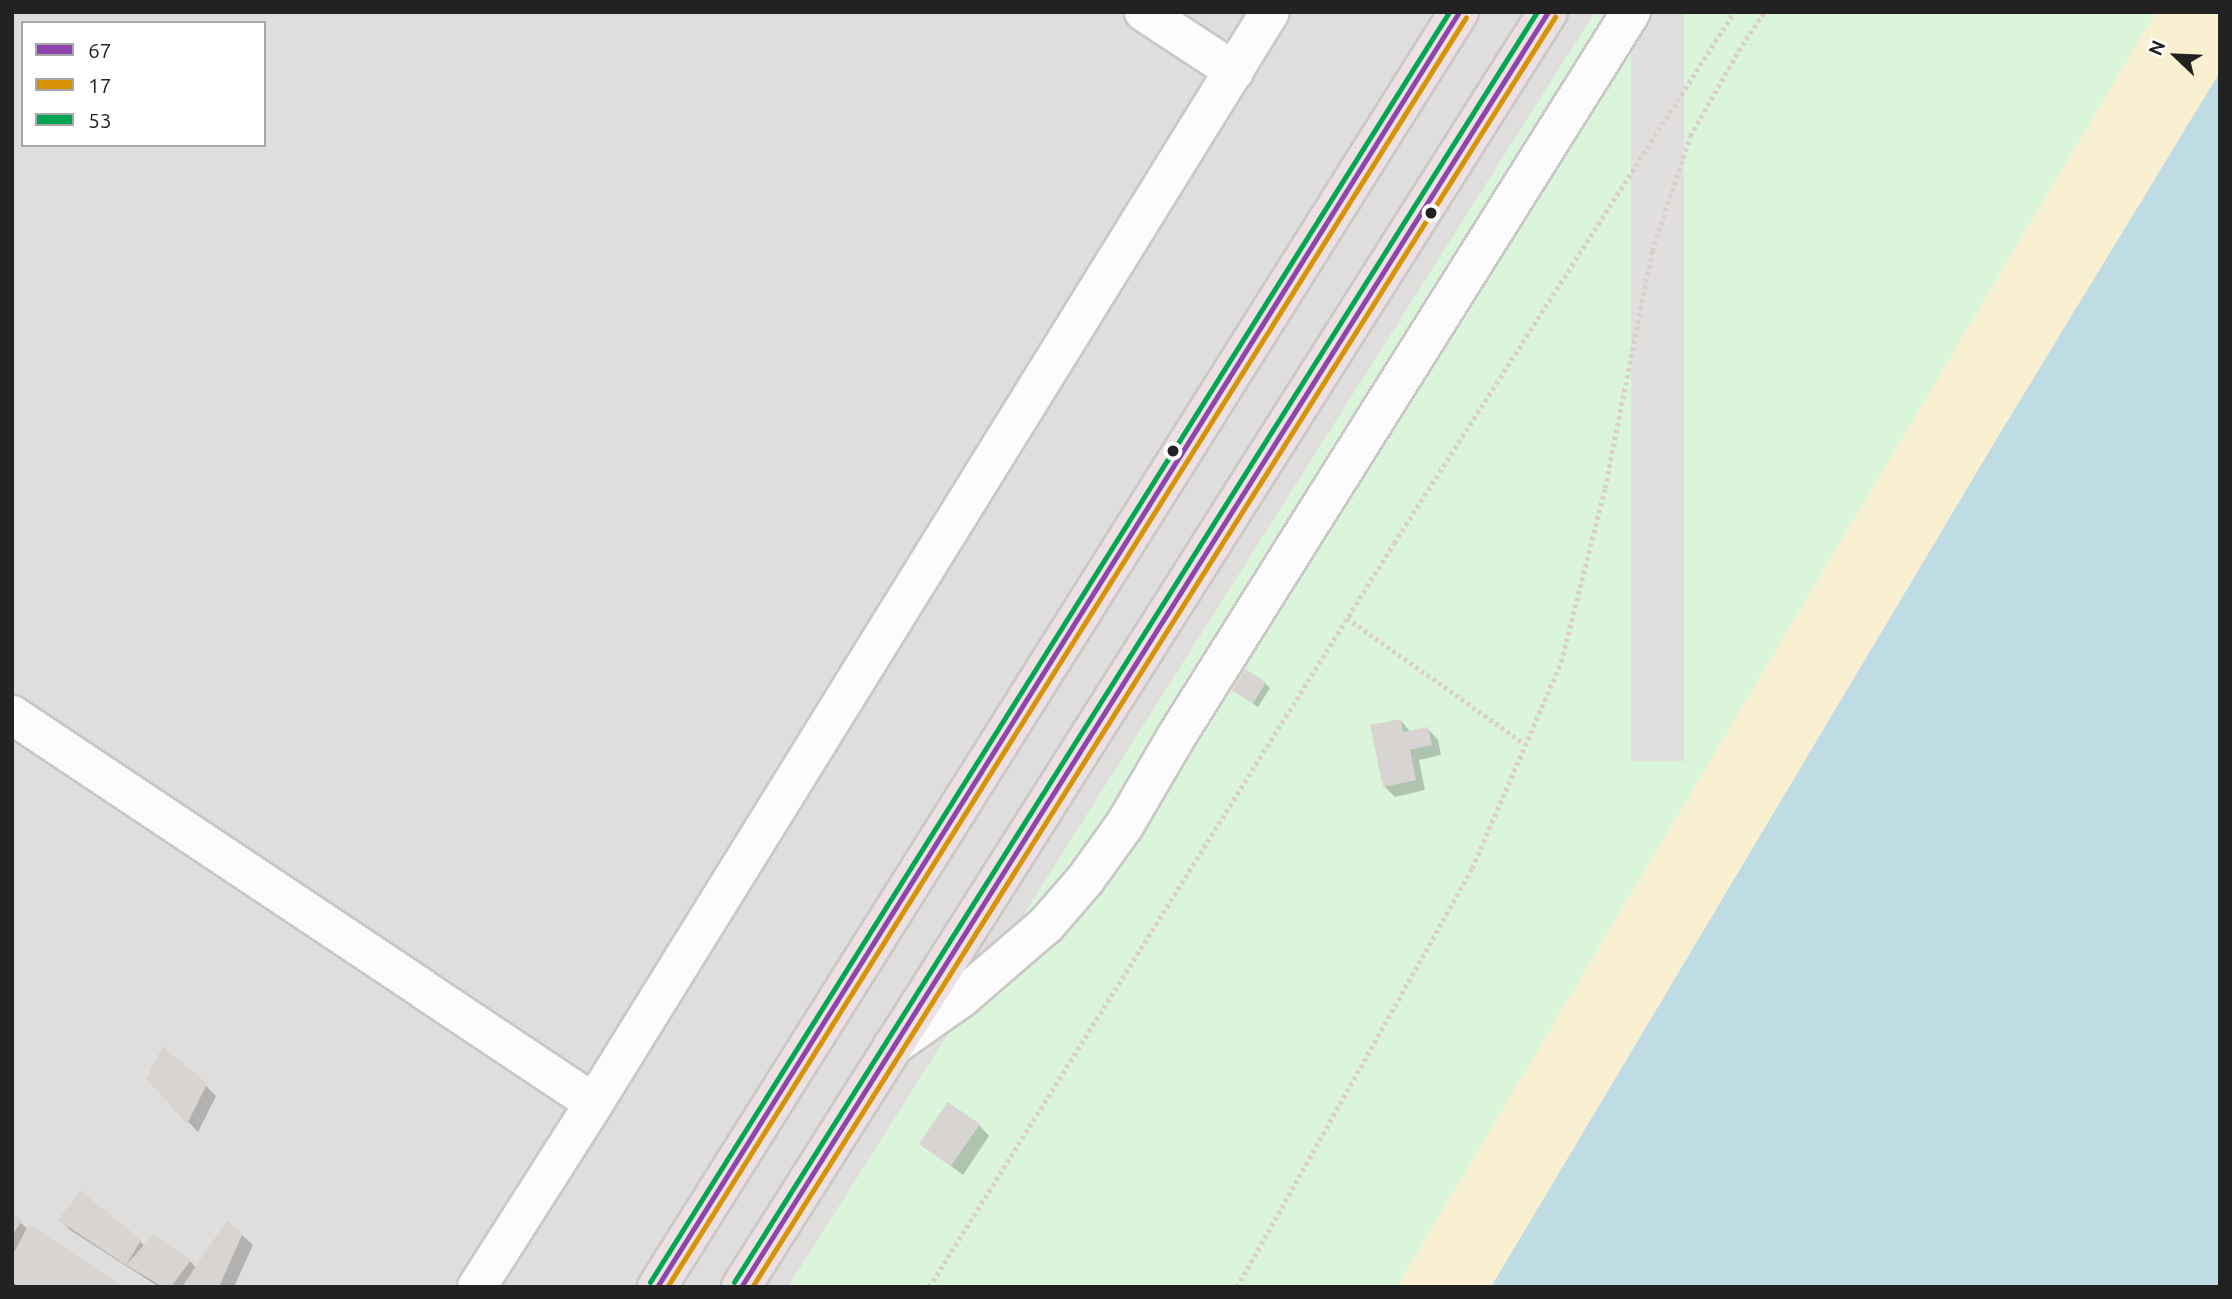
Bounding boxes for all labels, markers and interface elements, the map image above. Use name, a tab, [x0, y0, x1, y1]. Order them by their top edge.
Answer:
legend	[21, 21, 266, 147]
north arrow	[2141, 21, 2211, 91]
text: N	[2144, 37, 2170, 59]
text: 67	[88, 38, 112, 62]
text: 17	[88, 73, 112, 97]
text: 53	[88, 108, 112, 132]
unlabelled marker	[1424, 206, 1438, 220]
unlabelled marker	[1166, 444, 1180, 458]

